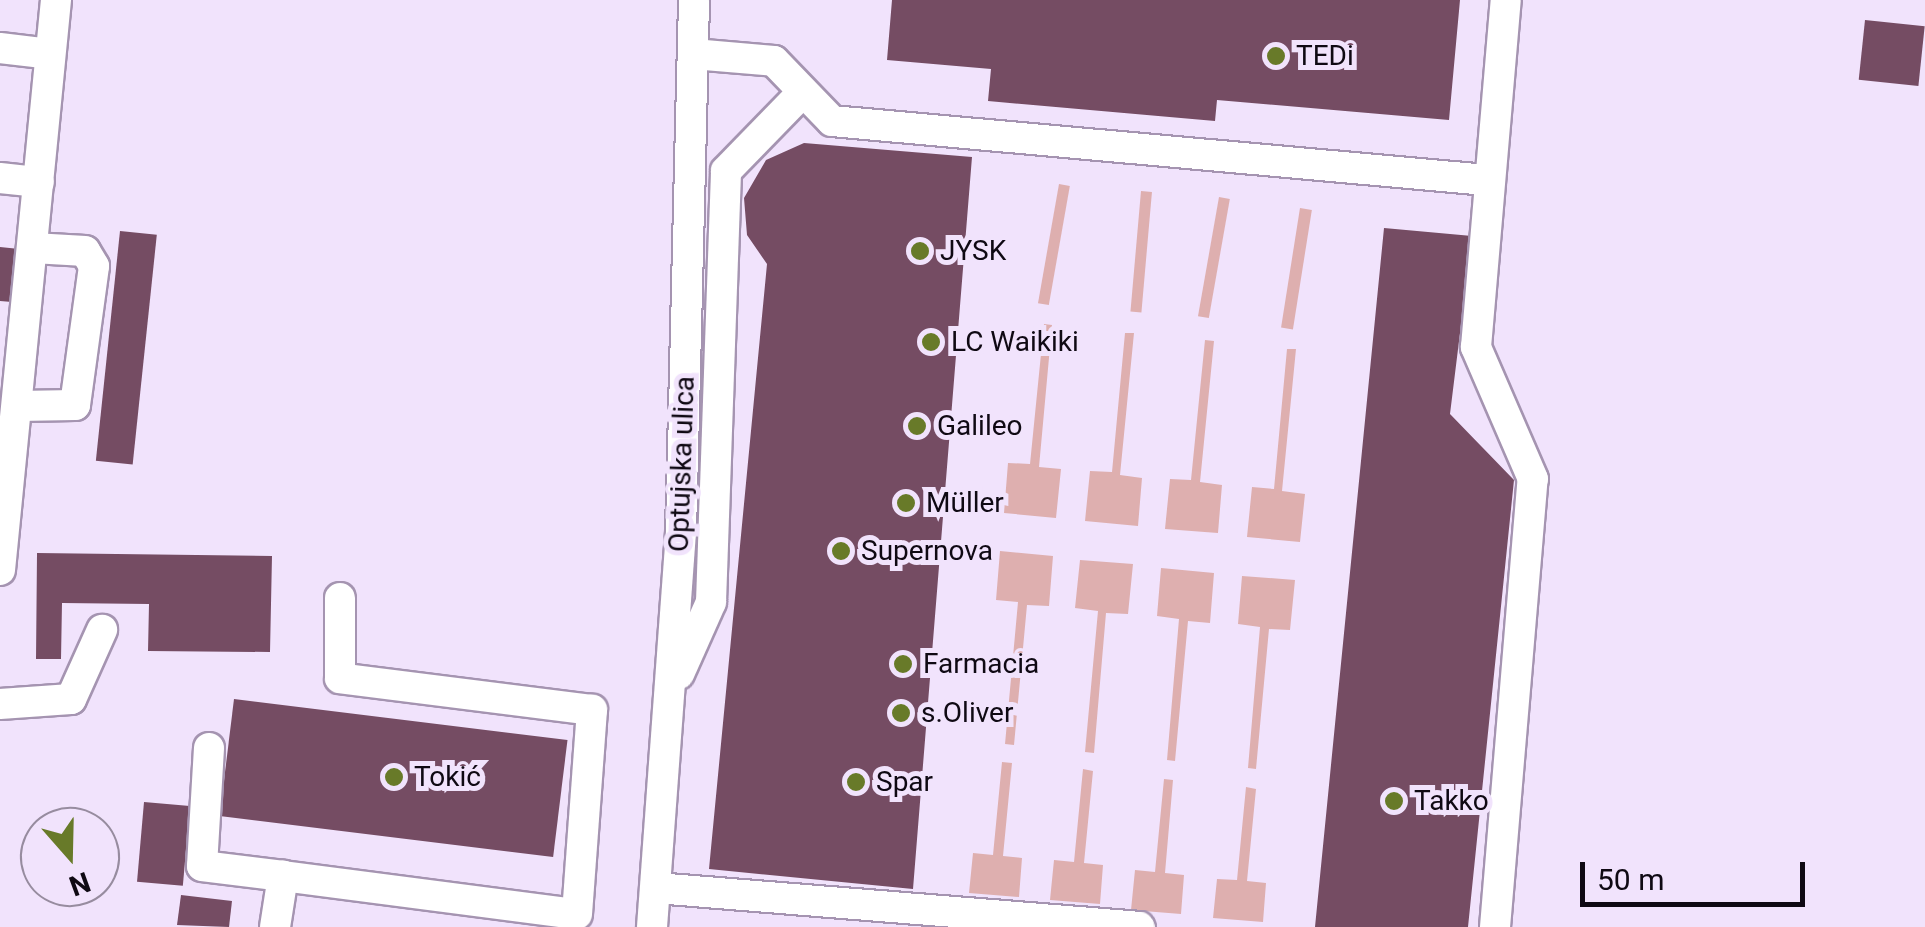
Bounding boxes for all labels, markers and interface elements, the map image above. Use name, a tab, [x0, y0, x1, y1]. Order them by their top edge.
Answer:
place label: TEDi	[1296, 39, 1354, 73]
marker: TEDi	[1265, 45, 1287, 67]
place label: JYSK	[940, 234, 1006, 268]
marker: JYSK	[909, 240, 931, 262]
place label: LC Waikiki	[951, 325, 1079, 359]
marker: LC Waikiki	[920, 331, 942, 353]
street label: Optujska ulica	[662, 375, 702, 553]
place label: Galileo	[937, 409, 1023, 443]
marker: Galileo	[906, 415, 928, 437]
place label: Müller	[926, 486, 1004, 520]
marker: Müller	[895, 492, 917, 514]
place label: Supernova	[861, 534, 993, 568]
marker: Supernova	[830, 540, 852, 562]
place label: Farmacia	[923, 647, 1039, 681]
marker: Farmacia	[892, 653, 914, 675]
place label: s.Oliver	[921, 696, 1013, 730]
marker: s.Oliver	[890, 702, 912, 724]
place label: Tokić	[414, 760, 481, 794]
place label: Spar	[876, 765, 933, 799]
marker: Tokić	[383, 766, 405, 788]
marker: Spar	[845, 771, 867, 793]
place label: Takko	[1414, 784, 1489, 818]
marker: Takko	[1383, 790, 1405, 812]
north arrow	[20, 807, 120, 907]
scale bar	[1585, 842, 1810, 904]
text: 50 m	[1597, 862, 1664, 897]
text: N	[65, 865, 95, 903]

